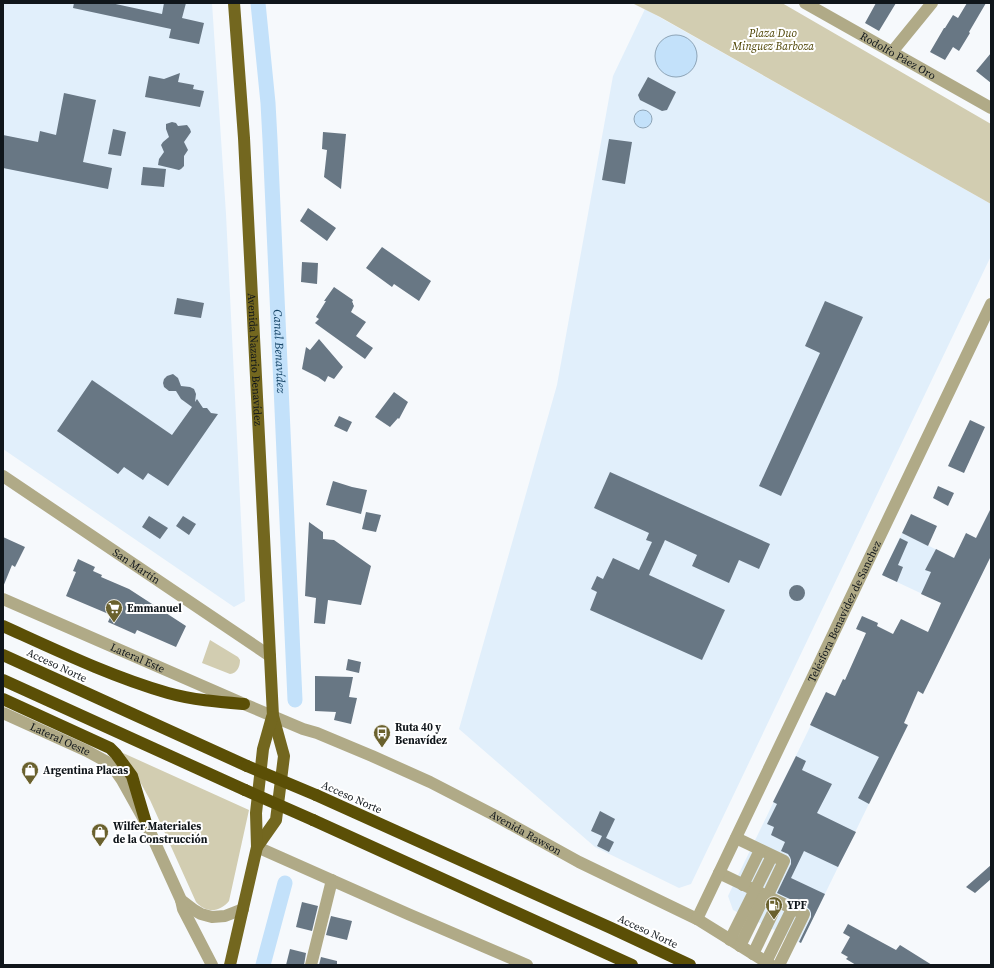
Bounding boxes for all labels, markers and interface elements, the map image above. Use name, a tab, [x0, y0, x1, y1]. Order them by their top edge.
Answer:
park label: Plaza Duo Minguez Barboza	[731, 26, 814, 54]
street label: Rodolfo Páez Oro	[857, 29, 938, 83]
street label: Avenida Nazario Benavídez	[244, 293, 265, 426]
water label: Canal Benavídez	[270, 309, 289, 394]
street label: Telésfora Benavídez de Sanchez	[804, 538, 885, 685]
street label: San Martín	[110, 545, 163, 588]
supermarket icon: Emmanuel	[104, 598, 124, 623]
place label: Emmanuel	[127, 601, 182, 616]
street label: Lateral Este	[108, 640, 167, 677]
street label: Acceso Norte	[24, 645, 90, 686]
street label: Lateral Oeste	[28, 719, 93, 760]
place label: Ruta 40 y Benavídez	[395, 720, 447, 748]
bus stop icon: Ruta 40 y Benavídez	[372, 723, 392, 748]
shop icon: Argentina Placas	[20, 760, 40, 785]
place label: Argentina Placas	[43, 763, 128, 778]
street label: Acceso Norte	[319, 777, 385, 818]
street label: Avenida Rawson	[487, 807, 565, 859]
place label: Wilfer Materiales de la Construcción	[113, 819, 208, 847]
shop icon: Wilfer Materiales de la Construcción	[90, 822, 110, 847]
fuel station icon: YPF	[764, 895, 784, 920]
place label: YPF	[787, 898, 807, 913]
street label: Acceso Norte	[615, 911, 681, 952]

